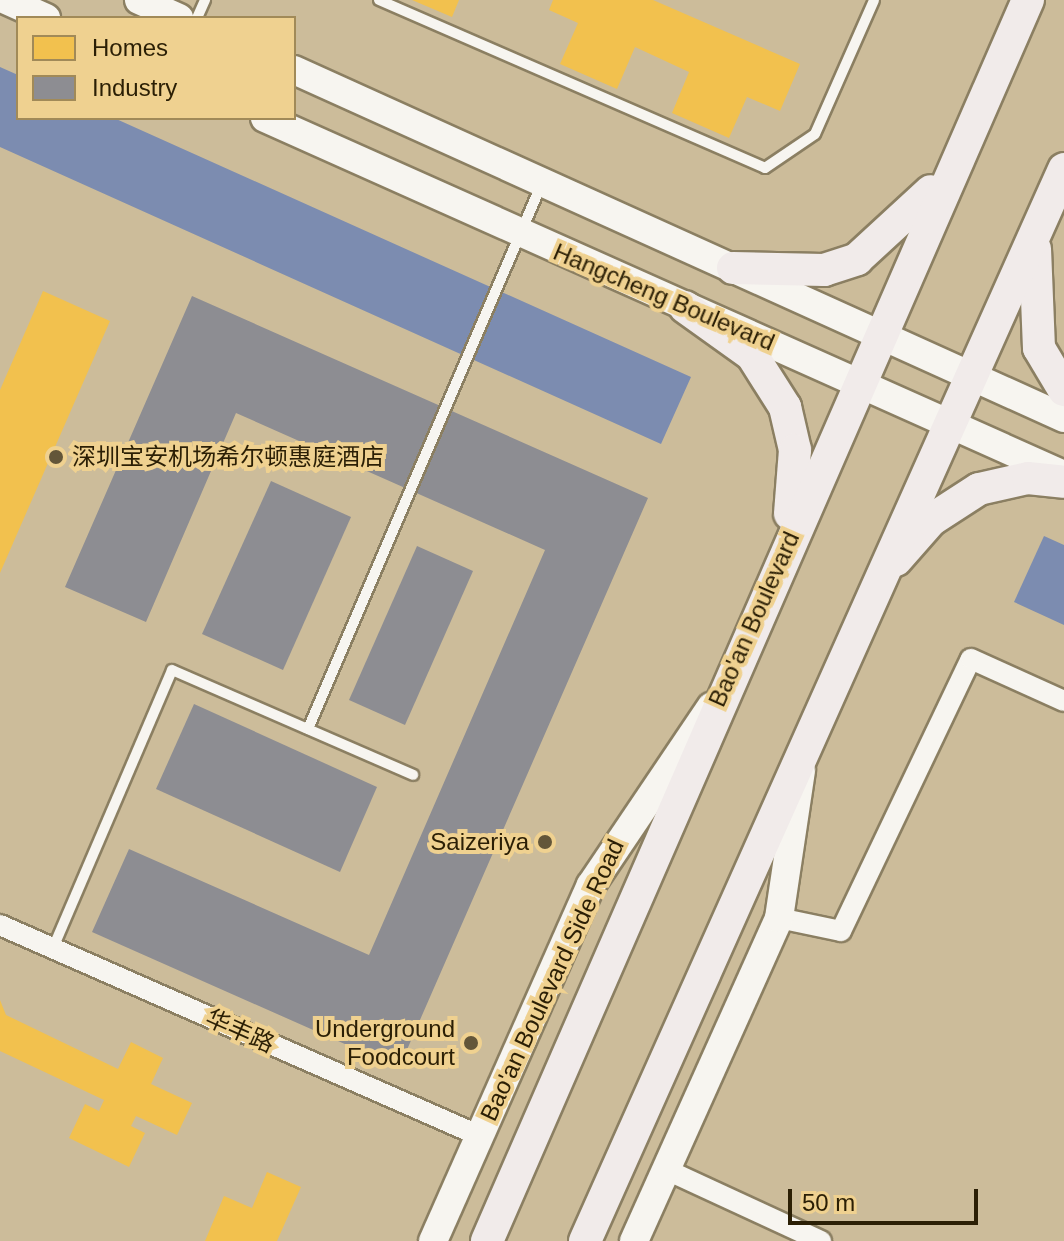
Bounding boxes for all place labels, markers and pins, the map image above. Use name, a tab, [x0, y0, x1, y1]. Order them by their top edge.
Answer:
place label: 深圳宝安机场希尔顿惠庭酒店	[72, 443, 384, 471]
marker: 深圳宝安机场希尔顿惠庭酒店	[47, 448, 65, 466]
place label: Saizeriya	[430, 828, 529, 856]
marker: Saizeriya	[536, 833, 554, 851]
place label: Underground Foodcourt	[315, 1015, 455, 1071]
marker: Underground Foodcourt	[462, 1034, 480, 1052]

